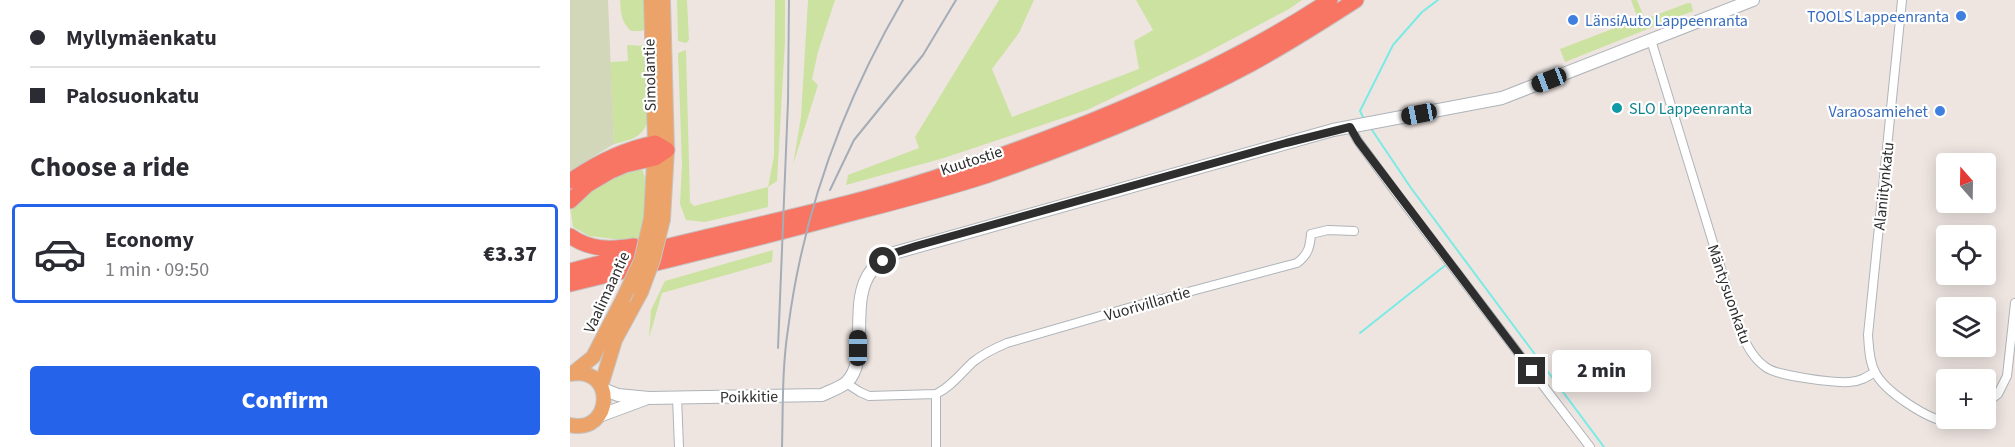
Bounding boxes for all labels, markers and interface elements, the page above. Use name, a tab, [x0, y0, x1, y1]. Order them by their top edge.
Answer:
place label: TOOLS Lappeenranta	[1807, 6, 1949, 28]
marker: TOOLS Lappeenranta	[1954, 9, 1968, 23]
place label: LänsiAuto Lappeenranta	[1585, 10, 1748, 32]
marker: LänsiAuto Lappeenranta	[1566, 13, 1580, 27]
text: Myllymäenkatu	[66, 22, 217, 54]
street label: Simolantie	[638, 38, 662, 111]
car	[1529, 65, 1569, 95]
text: Palosuonkatu	[66, 80, 199, 112]
place label: SLO Lappeenranta	[1629, 98, 1752, 120]
marker: SLO Lappeenranta	[1610, 101, 1624, 115]
place label: Varaosamiehet	[1828, 101, 1929, 123]
car	[1400, 102, 1438, 126]
marker: Varaosamiehet	[1933, 104, 1947, 118]
street label: Kuutostie	[937, 141, 1005, 181]
street label: Alaniitynkatu	[1868, 141, 1900, 231]
text: Choose a ride	[30, 148, 190, 187]
north arrow	[1936, 153, 1996, 213]
map controls	[1936, 153, 1996, 429]
text: Economy	[105, 224, 194, 256]
button: locate	[1936, 225, 1996, 285]
icon: car	[33, 227, 87, 281]
text: €3.37	[483, 238, 537, 270]
street label: Mäntysuonkatu	[1702, 242, 1756, 347]
route start	[869, 247, 896, 274]
street label: Vaalimaantie	[578, 248, 635, 337]
text: 1 min · 09:50	[105, 256, 209, 284]
street label: Vuorivillantie	[1102, 281, 1193, 327]
button: layers	[1936, 297, 1996, 357]
car	[849, 330, 867, 366]
callout: 2 min	[1553, 350, 1652, 392]
route end	[1518, 357, 1545, 384]
text: 2 min	[1577, 357, 1626, 385]
button: Confirm	[30, 366, 540, 435]
button: +	[1936, 369, 1996, 429]
street label: Poikkitie	[720, 385, 778, 409]

